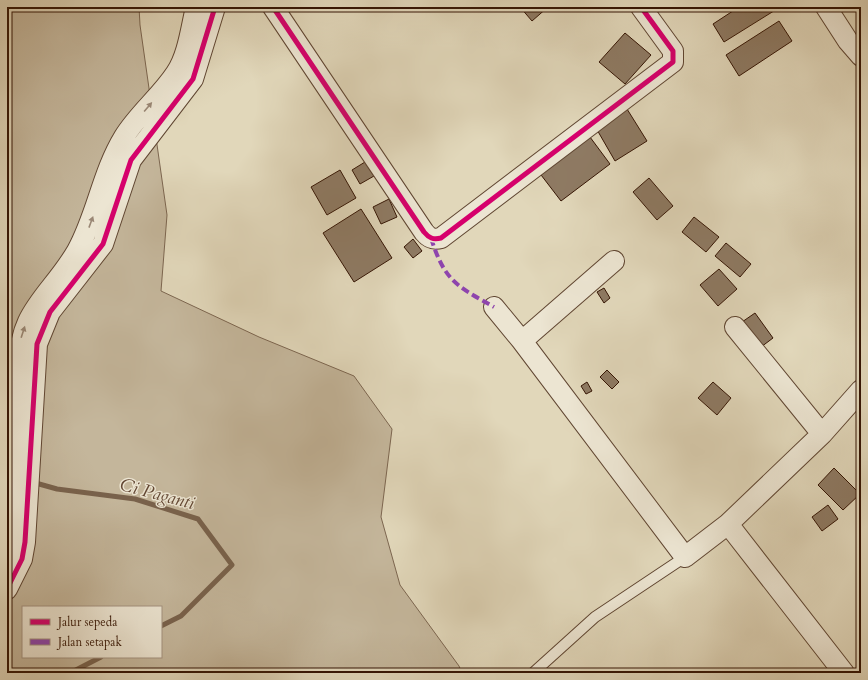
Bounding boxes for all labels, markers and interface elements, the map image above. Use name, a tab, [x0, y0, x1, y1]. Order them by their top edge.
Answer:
one-way arrow	[144, 102, 153, 112]
one-way arrow	[88, 215, 94, 227]
one-way arrow	[20, 325, 26, 337]
water label: Ci Paganti	[117, 472, 198, 516]
legend	[22, 606, 162, 658]
text: Jalur sepeda	[56, 614, 118, 630]
text: Jalan setapak	[56, 634, 123, 650]

